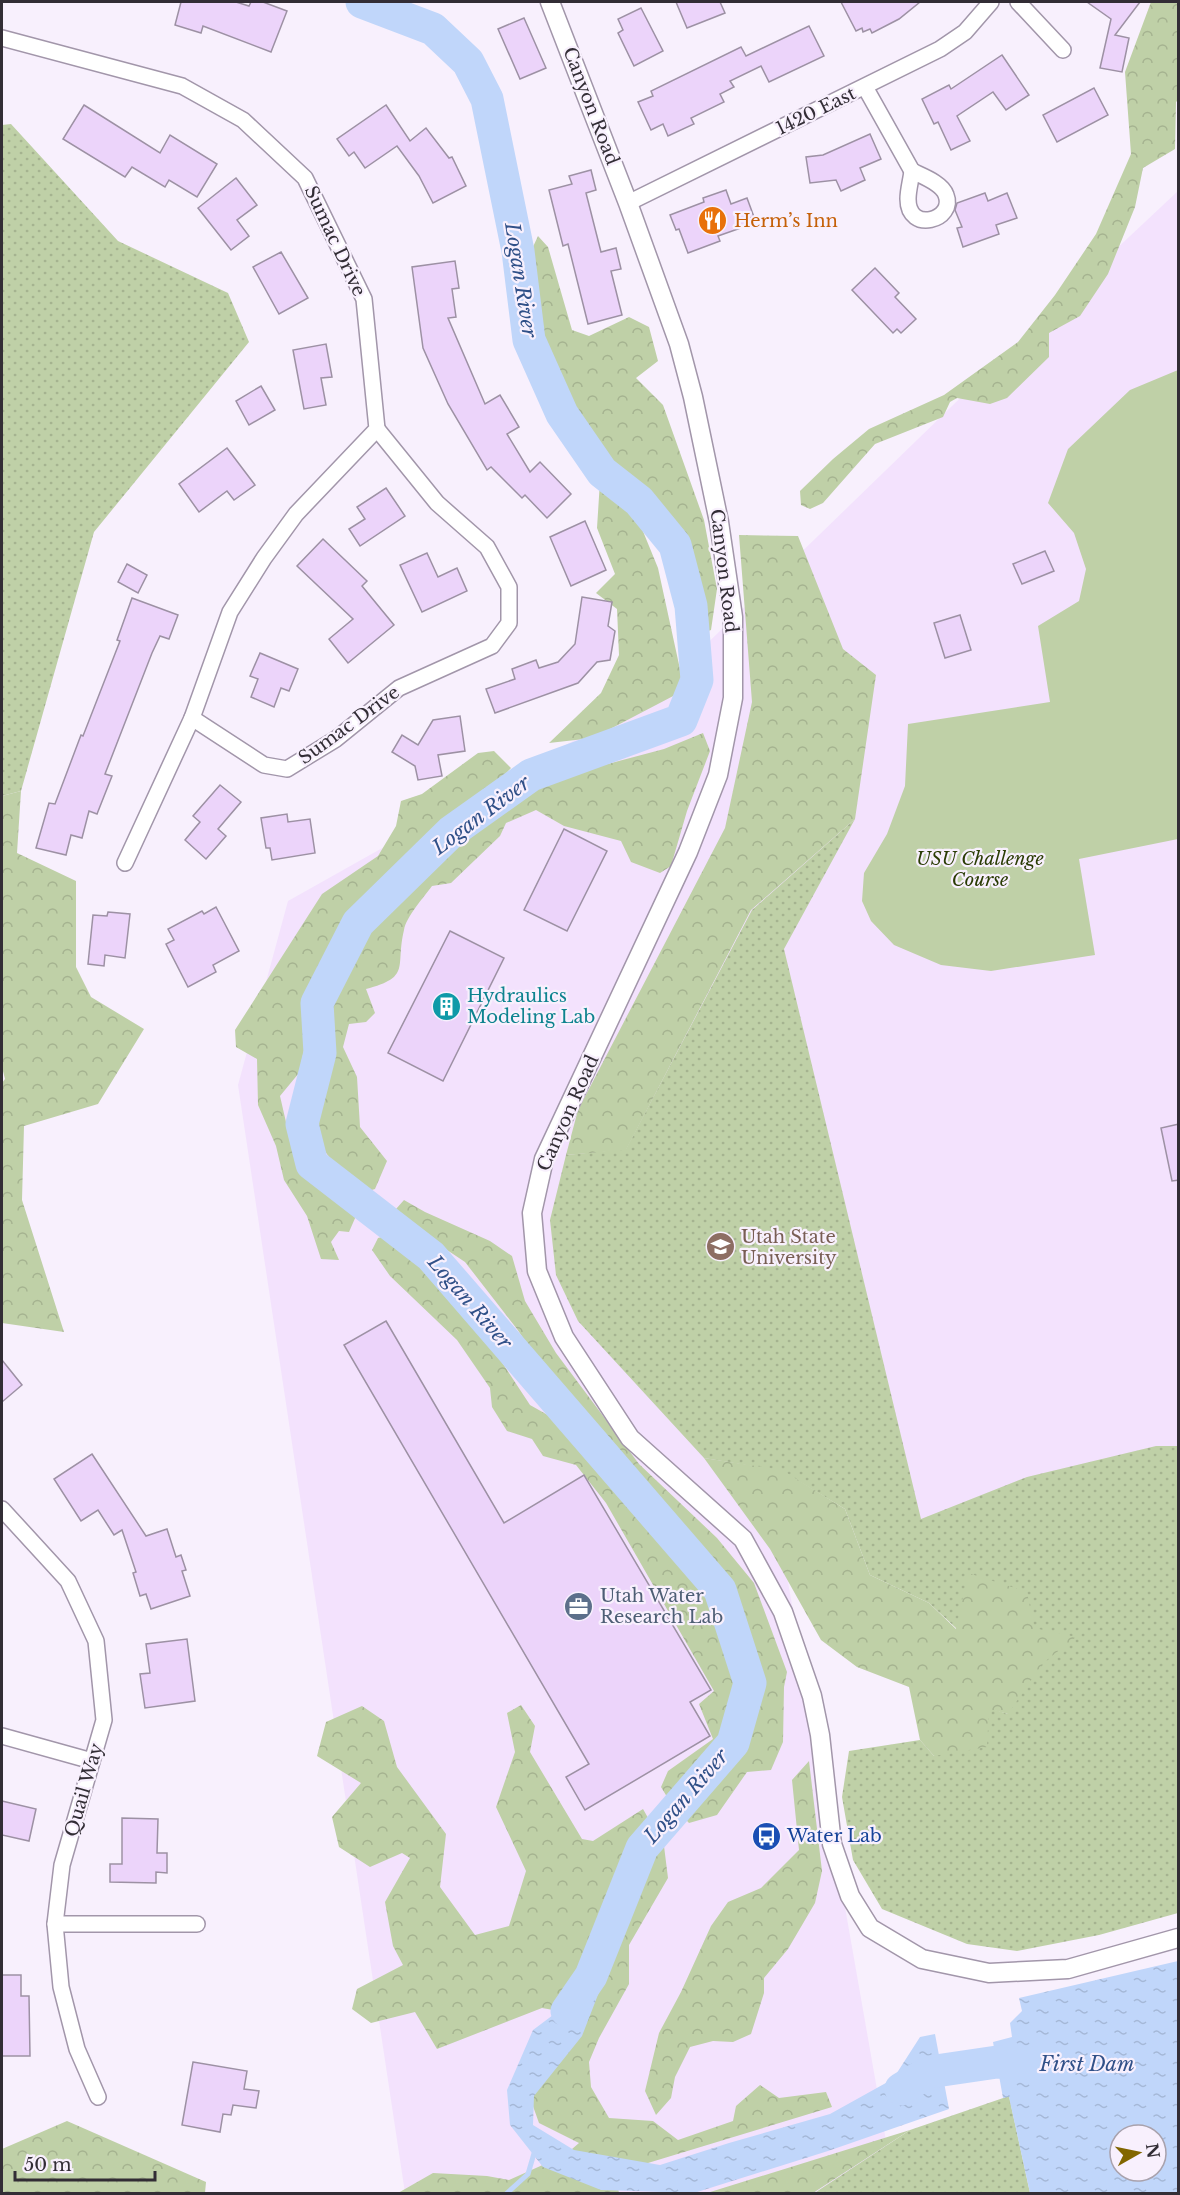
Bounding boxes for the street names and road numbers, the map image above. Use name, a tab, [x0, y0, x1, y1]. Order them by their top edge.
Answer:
street label: Canyon Road	[558, 44, 624, 168]
street label: 1420 East	[773, 82, 859, 140]
street label: Sumac Drive	[300, 182, 370, 300]
street label: Canyon Road	[705, 508, 743, 634]
street label: Sumac Drive	[294, 681, 404, 769]
street label: Canyon Road	[533, 1052, 603, 1174]
street label: Quail Way	[60, 1740, 108, 1839]

